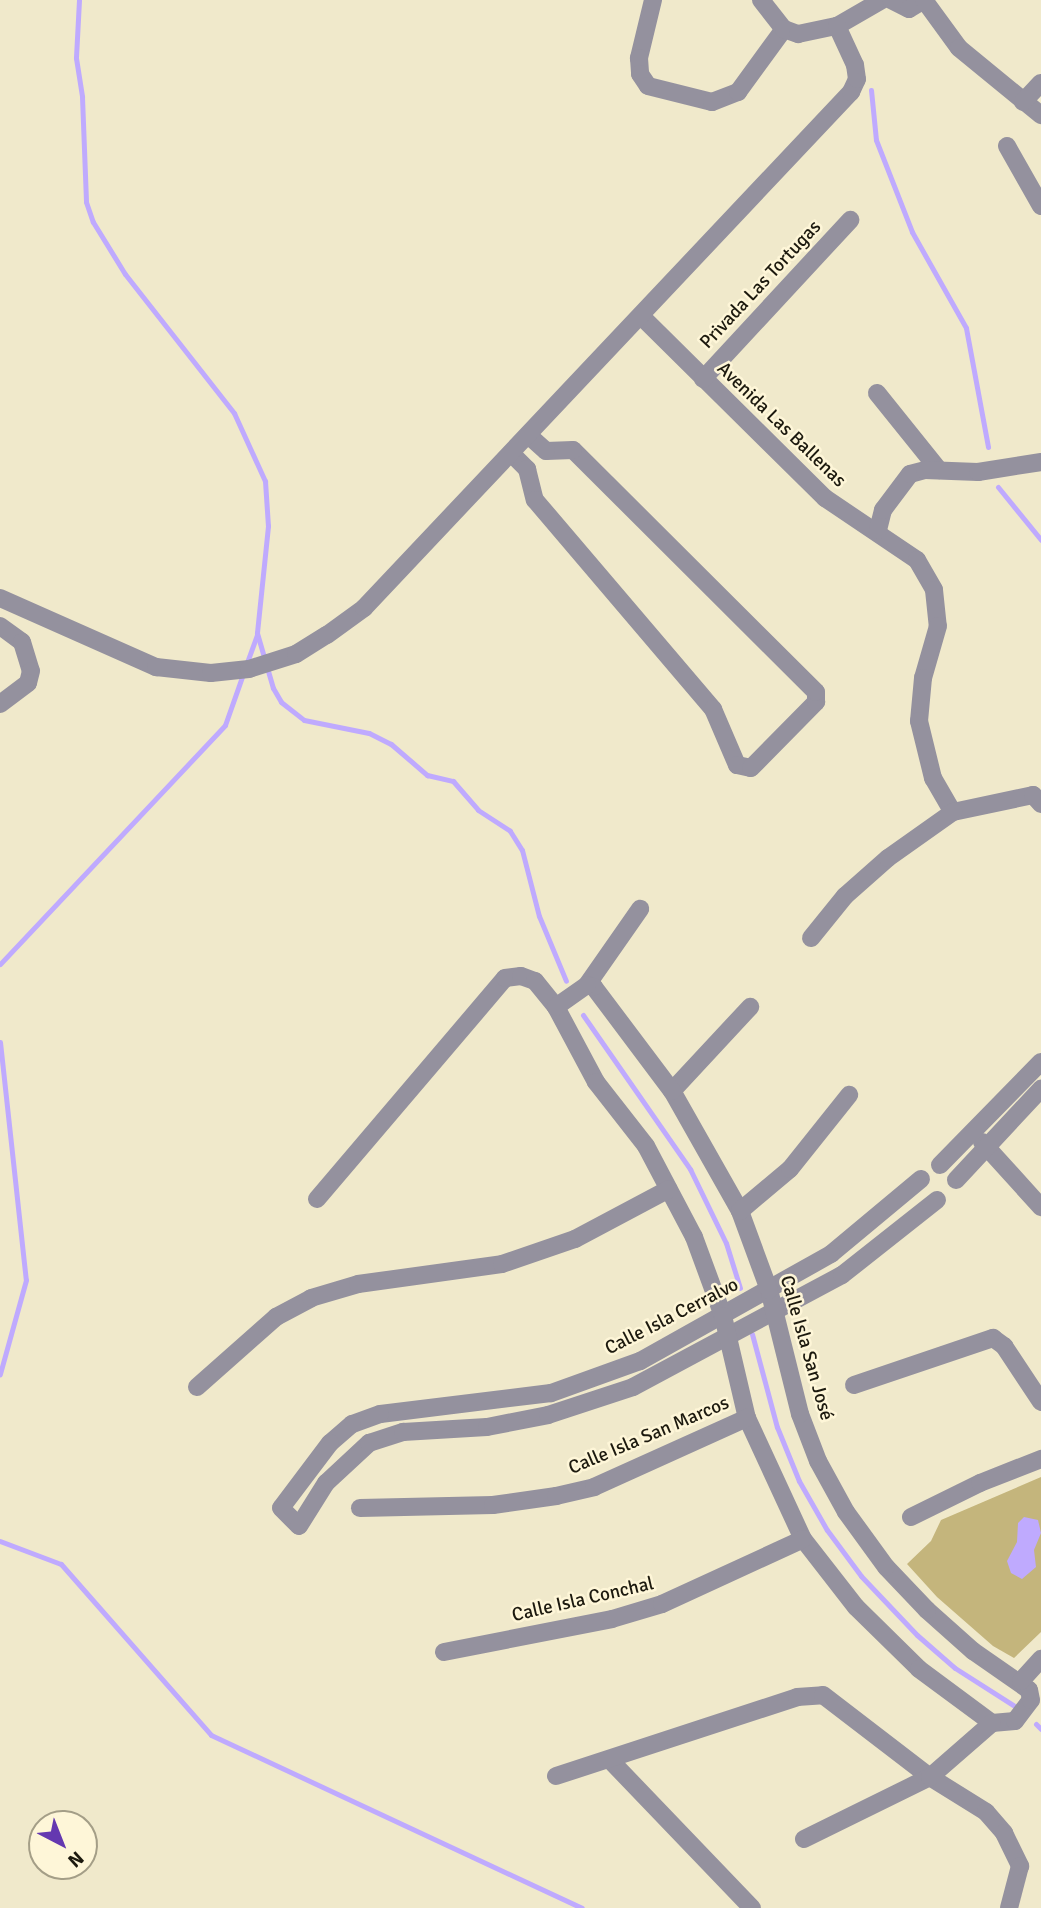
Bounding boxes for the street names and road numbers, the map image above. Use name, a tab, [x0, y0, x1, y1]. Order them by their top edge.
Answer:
street label: Privada Las Tortugas	[696, 216, 826, 354]
street label: Avenida Las Ballenas	[712, 358, 850, 492]
street label: Calle Isla San José	[774, 1273, 838, 1423]
street label: Calle Isla Cerralvo	[601, 1274, 743, 1360]
street label: Calle Isla San Marcos	[565, 1392, 733, 1480]
street label: Calle Isla Conchal	[510, 1573, 656, 1627]

